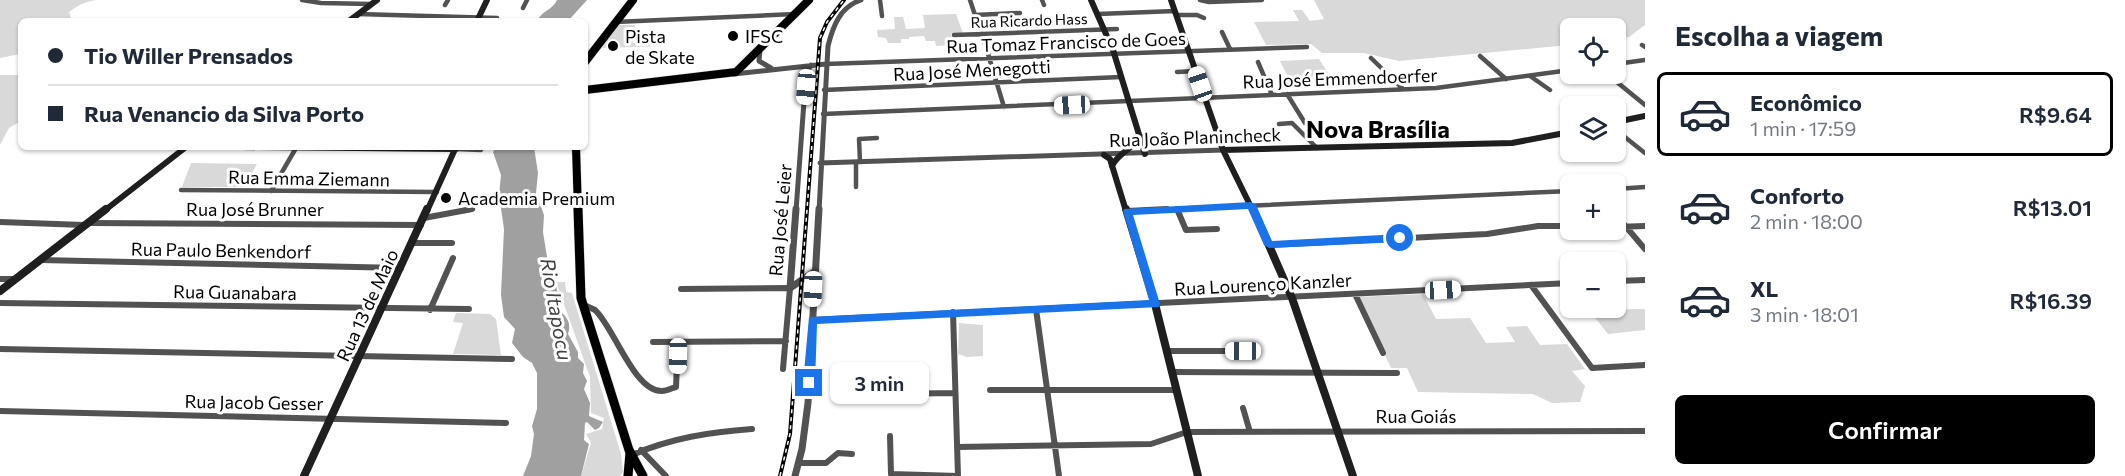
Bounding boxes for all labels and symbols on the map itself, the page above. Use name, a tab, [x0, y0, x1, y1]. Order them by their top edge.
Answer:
street label: Rua Ricardo Hass	[970, 9, 1088, 31]
place label: Pista de Skate	[625, 25, 695, 68]
place label: IFSC	[745, 25, 783, 47]
street label: Rua Tomaz Francisco de Goes	[946, 27, 1186, 57]
marker: IFSC	[726, 29, 740, 43]
marker: Pista de Skate	[606, 39, 620, 53]
street label: Rua José Menegotti	[893, 55, 1051, 85]
car	[1186, 64, 1214, 104]
street label: Rua José Emmendoerfer	[1242, 64, 1438, 92]
car	[795, 68, 817, 106]
car	[1054, 95, 1090, 115]
district label: Nova Brasília	[1306, 114, 1450, 143]
street label: Rua João Planincheck	[1109, 123, 1282, 151]
street label: Rua José Leier	[764, 163, 796, 277]
street label: Rua Emma Ziemann	[228, 166, 390, 190]
place label: Academia Premium	[458, 187, 615, 209]
marker: Academia Premium	[439, 191, 453, 205]
street label: Rua José Brunner	[186, 198, 324, 220]
route start	[1386, 224, 1413, 251]
street label: Rua Paulo Benkendorf	[131, 237, 312, 263]
street label: Rua 13 de Maio	[331, 245, 403, 365]
water label: Rio Itapocu	[536, 256, 578, 362]
street label: Rua Lourenço Kanzler	[1174, 268, 1352, 300]
car	[803, 271, 823, 307]
street label: Rua Guanabara	[173, 280, 297, 304]
car	[1425, 280, 1461, 300]
car	[669, 338, 687, 374]
car	[1225, 342, 1261, 360]
callout: 3 min	[830, 362, 929, 404]
route end	[795, 369, 822, 396]
street label: Rua Jacob Gesser	[184, 390, 324, 414]
street label: Rua Goiás	[1376, 405, 1456, 427]

